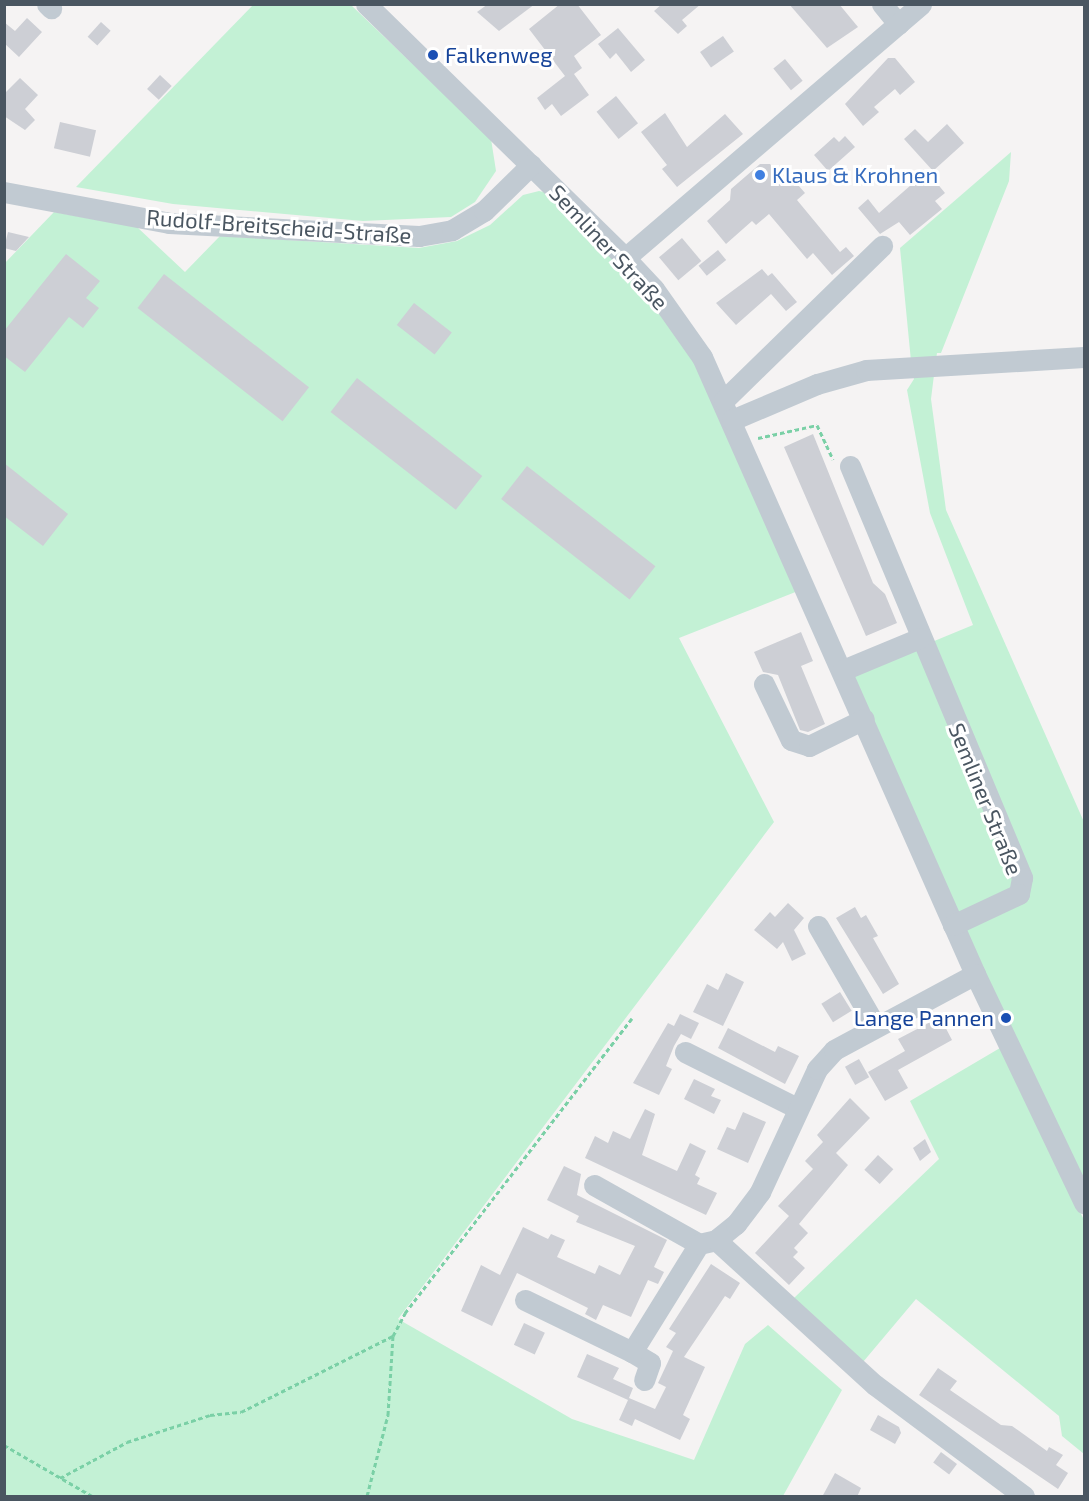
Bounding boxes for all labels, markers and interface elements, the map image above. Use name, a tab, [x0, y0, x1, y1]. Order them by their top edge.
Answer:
place label: Falkenweg	[445, 42, 553, 68]
marker: Falkenweg	[426, 48, 440, 62]
place label: Klaus & Krohnen	[772, 162, 938, 188]
marker: Klaus & Krohnen	[753, 168, 767, 182]
street label: Semliner Straße	[544, 179, 674, 315]
street label: Rudolf-Breitscheid-Straße	[146, 204, 412, 248]
street label: Semliner Straße	[943, 719, 1029, 879]
place label: Lange Pannen	[854, 1005, 994, 1031]
marker: Lange Pannen	[999, 1011, 1013, 1025]

